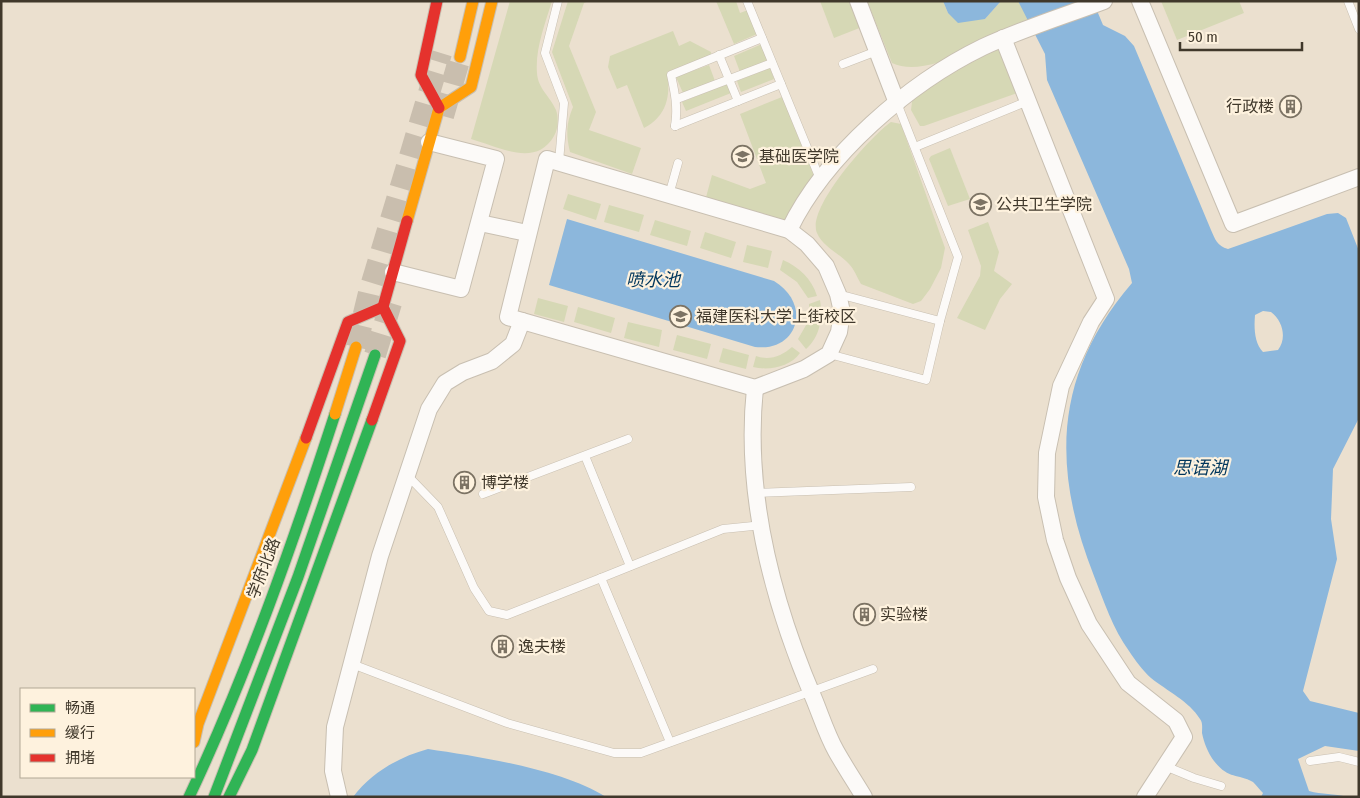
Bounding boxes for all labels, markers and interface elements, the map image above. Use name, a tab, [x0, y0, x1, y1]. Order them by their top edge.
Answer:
scale bar	[1180, 20, 1302, 52]
text: 50 m	[1188, 28, 1218, 46]
building icon: 行政楼	[1278, 94, 1302, 118]
place label: 行政楼	[1226, 97, 1274, 116]
school or university icon: 基础医学院	[731, 144, 755, 168]
place label: 基础医学院	[759, 147, 839, 166]
school or university icon: 公共卫生学院	[968, 192, 992, 216]
place label: 公共卫生学院	[996, 195, 1092, 214]
water label: 喷水池	[626, 269, 682, 291]
school or university icon: 福建医科大学上街校区	[668, 304, 692, 328]
place label: 福建医科大学上街校区	[696, 307, 856, 326]
water label: 思语湖	[1173, 457, 1230, 479]
building icon: 博学楼	[453, 470, 477, 494]
place label: 博学楼	[481, 473, 529, 492]
street label: 学府北路	[243, 535, 284, 601]
building icon: 实验楼	[852, 602, 876, 626]
place label: 实验楼	[880, 605, 928, 624]
building icon: 逸夫楼	[490, 634, 514, 658]
place label: 逸夫楼	[518, 637, 566, 656]
legend	[20, 688, 195, 778]
text: 畅通	[65, 699, 95, 717]
text: 缓行	[65, 724, 95, 742]
text: 拥堵	[65, 749, 95, 767]

